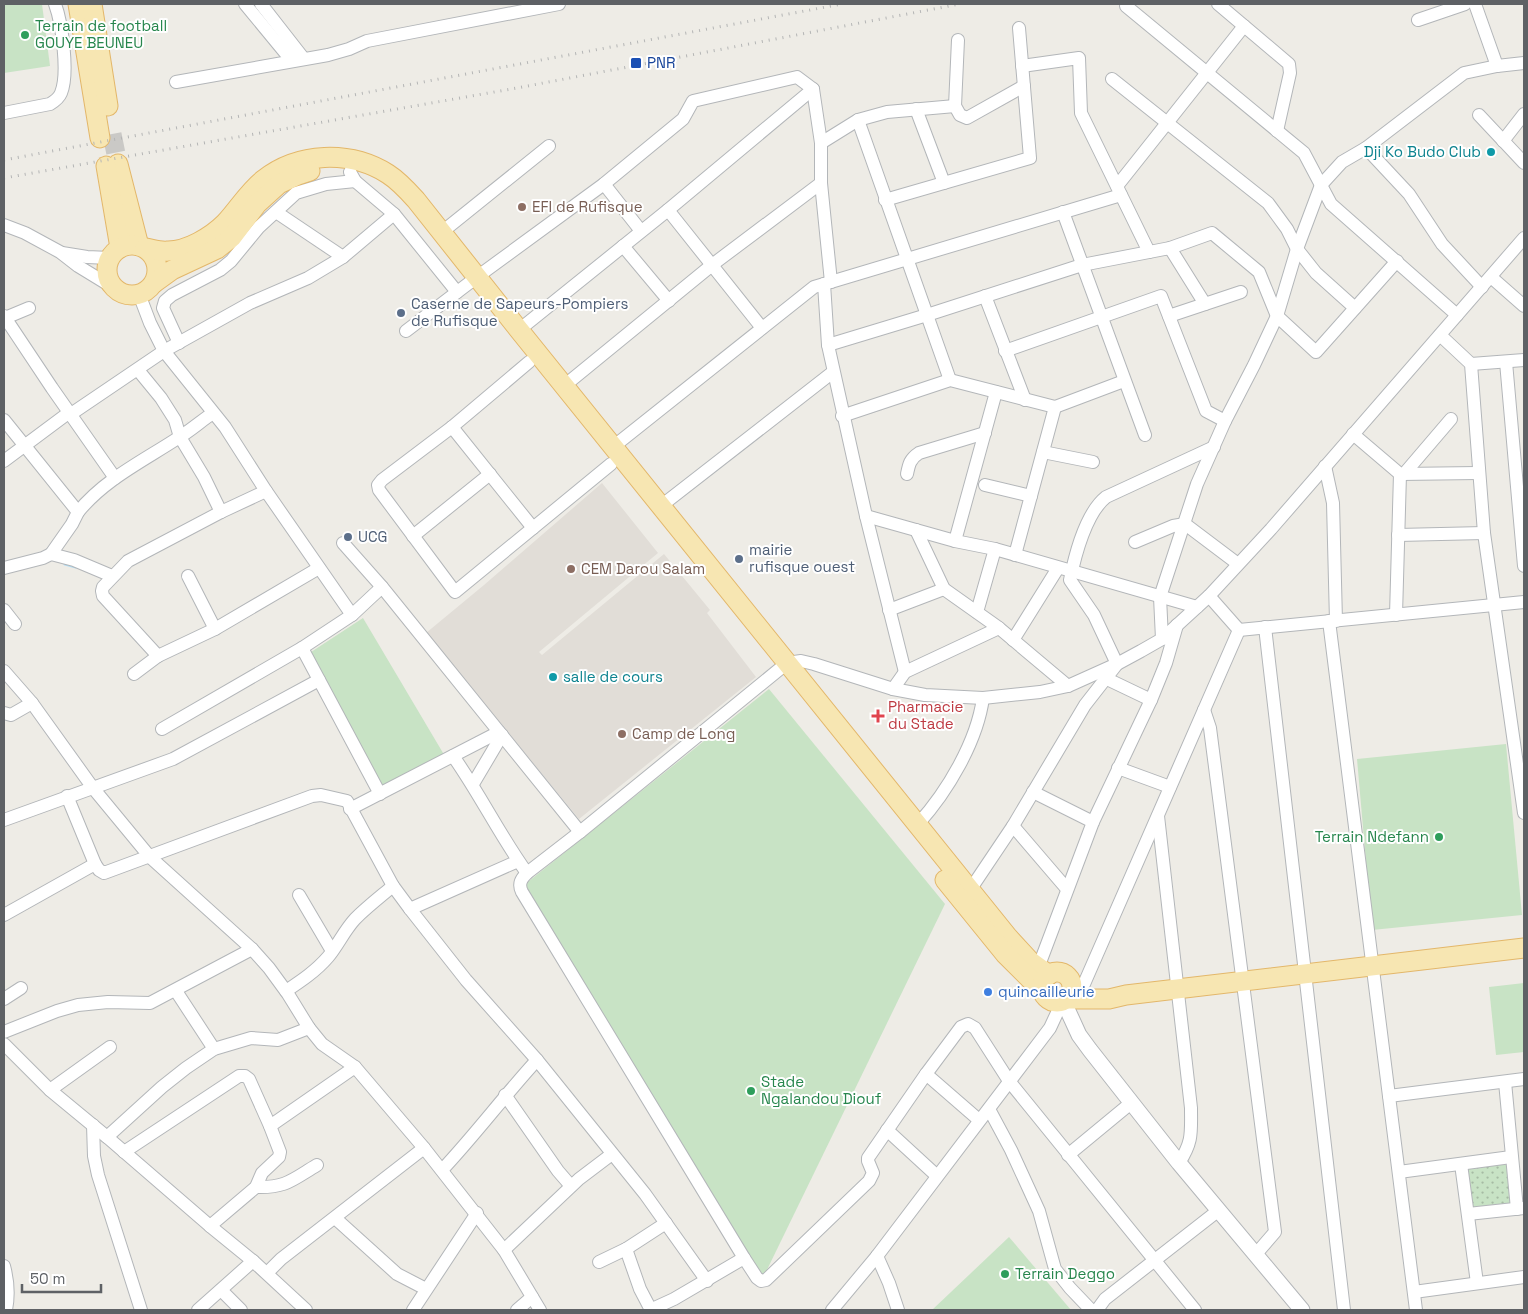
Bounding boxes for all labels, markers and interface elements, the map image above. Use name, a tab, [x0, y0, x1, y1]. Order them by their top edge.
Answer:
place label: Terrain de football GOUYE BEUNEU	[35, 16, 167, 52]
marker: Terrain de football GOUYE BEUNEU	[19, 29, 31, 41]
place label: PNR	[647, 53, 675, 72]
marker: PNR	[629, 56, 643, 70]
place label: Dji Ko Budo Club	[1364, 142, 1481, 161]
marker: Dji Ko Budo Club	[1485, 146, 1497, 158]
place label: EFI de Rufisque	[532, 197, 643, 216]
marker: EFI de Rufisque	[516, 201, 528, 213]
place label: Caserne de Sapeurs-Pompiers de Rufisque	[411, 294, 628, 330]
marker: Caserne de Sapeurs-Pompiers de Rufisque	[395, 307, 407, 319]
place label: UCG	[358, 527, 388, 546]
marker: UCG	[342, 531, 354, 543]
place label: mairie rufisque ouest	[749, 540, 855, 576]
marker: mairie rufisque ouest	[733, 553, 745, 565]
place label: CEM Darou Salam	[581, 559, 705, 578]
marker: CEM Darou Salam	[565, 563, 577, 575]
place label: salle de cours	[563, 667, 663, 686]
marker: salle de cours	[547, 671, 559, 683]
place label: Pharmacie du Stade	[888, 697, 963, 733]
marker: Pharmacie du Stade	[872, 710, 884, 722]
place label: Camp de Long	[632, 724, 735, 743]
marker: Camp de Long	[616, 728, 628, 740]
place label: Terrain Ndefann	[1315, 827, 1429, 846]
marker: Terrain Ndefann	[1433, 831, 1445, 843]
place label: quincailleurie	[998, 982, 1095, 1001]
marker: quincailleurie	[982, 986, 994, 998]
place label: Stade Ngalandou Diouf	[761, 1072, 882, 1108]
marker: Stade Ngalandou Diouf	[745, 1085, 757, 1097]
scale bar	[22, 1262, 101, 1294]
place label: Terrain Deggo	[1015, 1264, 1115, 1283]
marker: Terrain Deggo	[999, 1268, 1011, 1280]
text: 50 m	[30, 1269, 65, 1288]

